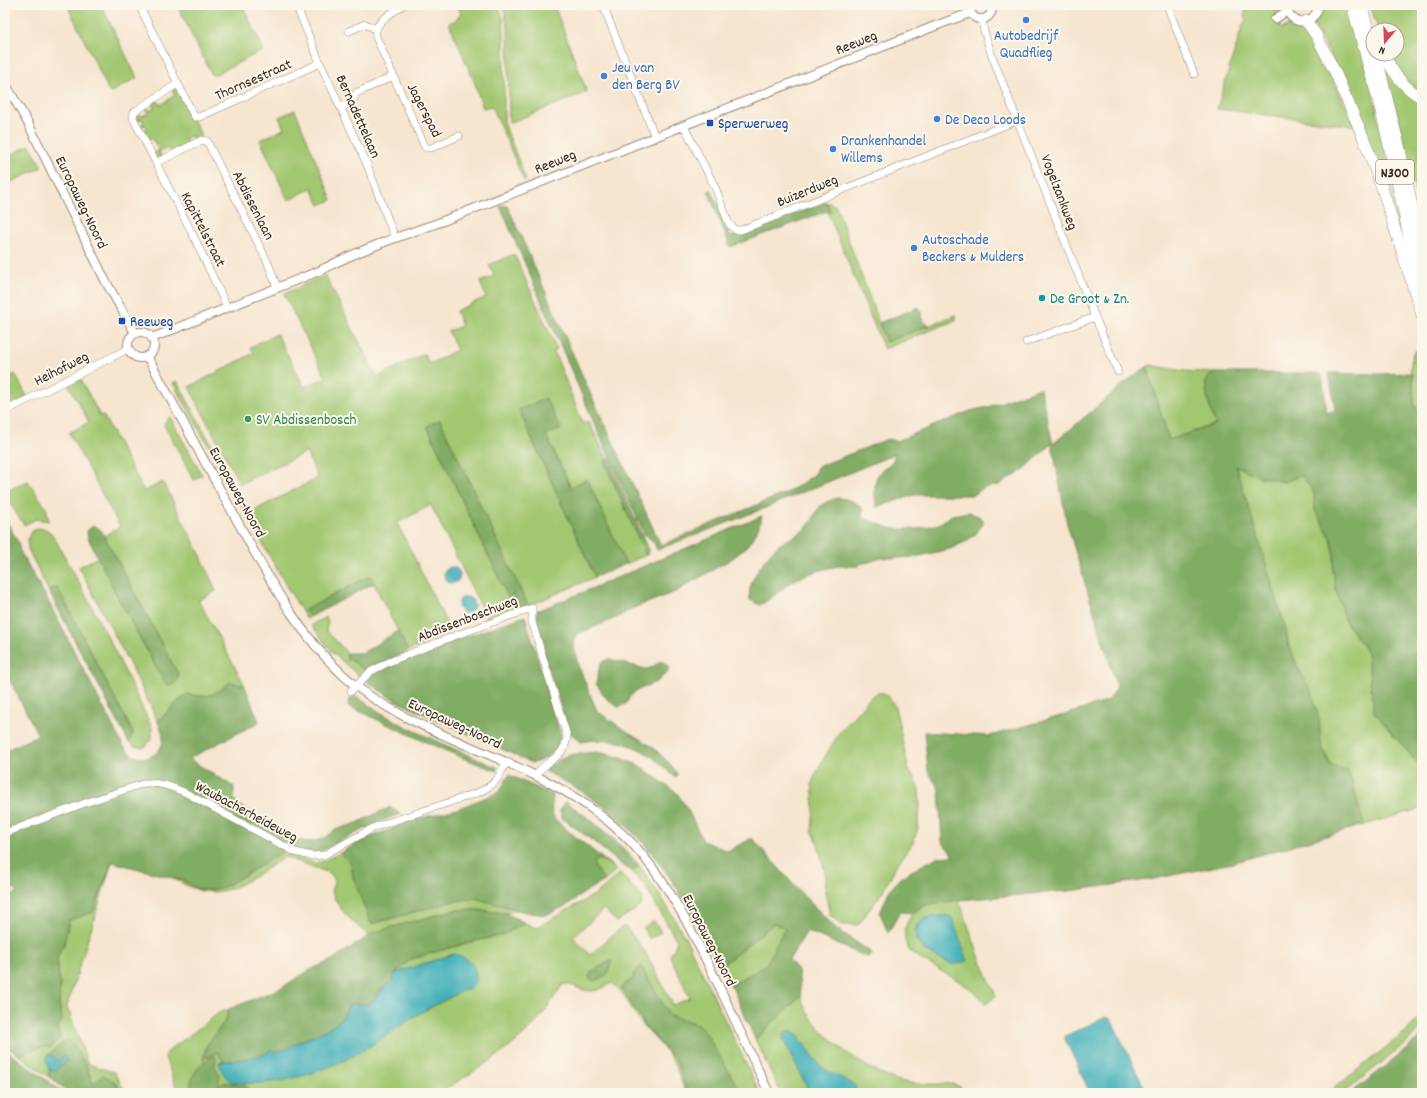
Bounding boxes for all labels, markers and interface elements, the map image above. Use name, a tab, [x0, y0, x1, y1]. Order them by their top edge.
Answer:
marker: Autobedrijf Quadflieg	[1021, 15, 1031, 25]
north arrow	[1365, 22, 1405, 62]
street label: Reeweg	[833, 26, 881, 62]
place label: Autobedrijf Quadflieg	[994, 26, 1059, 65]
text: N	[1377, 41, 1388, 58]
street label: Thornsestraat	[212, 54, 296, 108]
place label: Jeu van den Berg BV	[612, 58, 680, 97]
marker: Jeu van den Berg BV	[599, 71, 609, 81]
street label: Bernadettelaan	[329, 72, 385, 162]
street label: Jagerspad	[400, 80, 446, 142]
place label: De Deco Loods	[945, 110, 1026, 132]
place label: Sperwerweg	[718, 114, 788, 136]
marker: De Deco Loods	[932, 114, 942, 124]
marker: Sperwerweg	[705, 118, 715, 128]
place label: Drankenhandel Willems	[841, 131, 926, 170]
marker: Drankenhandel Willems	[828, 144, 838, 154]
street label: Reeweg	[532, 145, 580, 181]
street label: Vogelzankweg	[1034, 152, 1083, 234]
street label: Europaweg-Noord	[48, 153, 112, 253]
road number: N300	[1376, 160, 1414, 184]
street label: Abdissenlaan	[225, 167, 279, 244]
street label: Buizerdweg	[774, 170, 842, 214]
street label: Kapittelstraat	[174, 188, 231, 272]
place label: Autoschade Beckers & Mulders	[922, 230, 1024, 269]
marker: Autoschade Beckers & Mulders	[909, 243, 919, 253]
place label: De Groot & Zn.	[1050, 289, 1129, 311]
marker: De Groot & Zn.	[1037, 293, 1047, 303]
place label: Reeweg	[130, 312, 173, 334]
marker: Reeweg	[117, 316, 127, 326]
street label: Heihofweg	[31, 347, 93, 393]
place label: SV Abdissenbosch	[256, 410, 356, 432]
marker: SV Abdissenbosch	[243, 414, 253, 424]
street label: Europaweg-Noord	[202, 444, 270, 542]
street label: Abdissenboschweg	[414, 591, 521, 649]
street label: Europaweg-Noord	[404, 694, 504, 756]
street label: Waubacherheideweg	[191, 776, 301, 849]
street label: Europaweg-Noord	[676, 891, 741, 991]

